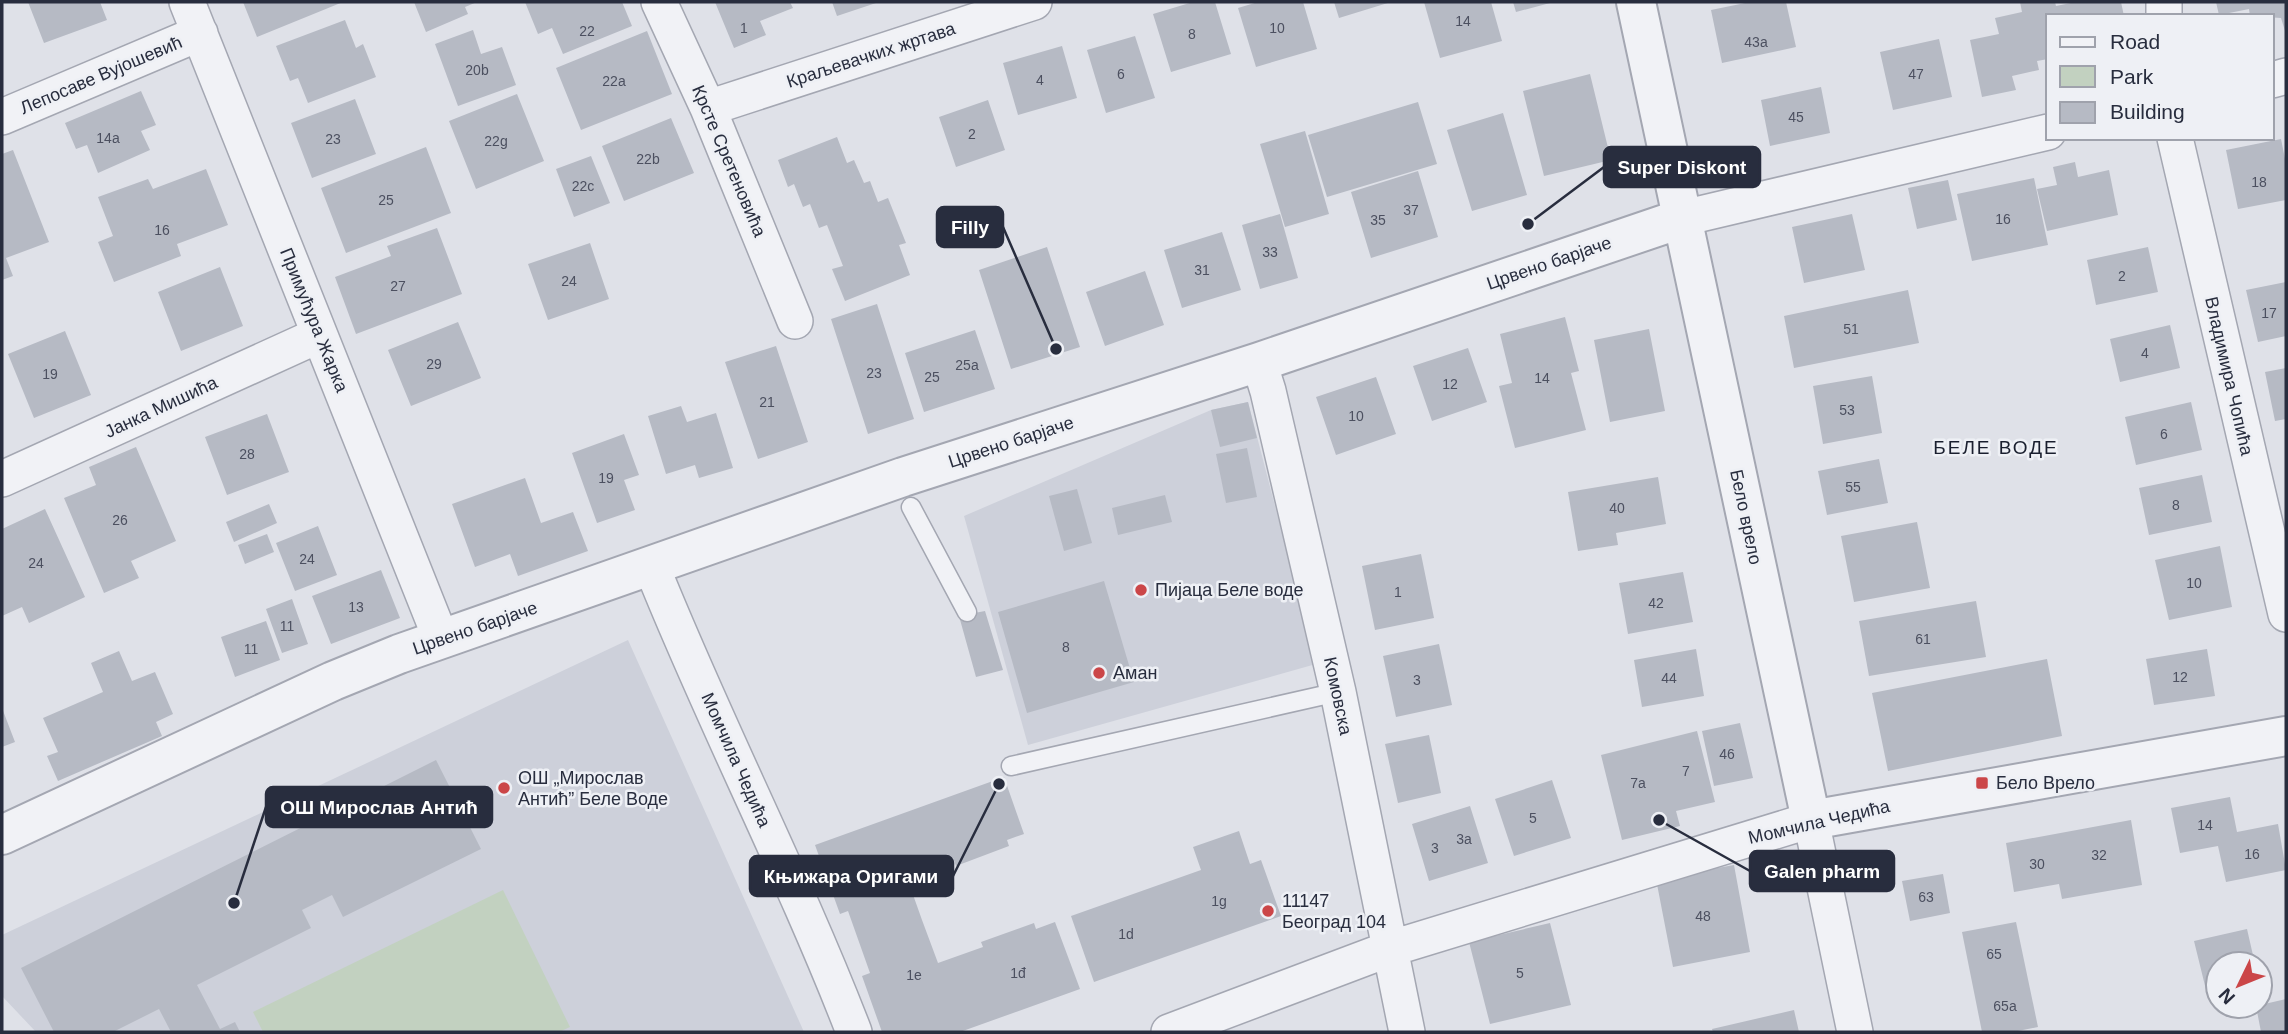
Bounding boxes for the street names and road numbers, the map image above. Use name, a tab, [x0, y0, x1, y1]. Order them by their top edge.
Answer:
street label: Краљевачких жртава	[784, 18, 959, 92]
street label: Лепосаве Вујошевић	[17, 32, 185, 118]
street label: Крсте Сретеновића	[688, 82, 770, 241]
street label: Црвено барјаче	[1484, 232, 1614, 294]
street label: Примућура Жарка	[276, 245, 352, 396]
street label: Владимира Чопића	[2201, 295, 2257, 458]
street label: Јанка Мишића	[102, 372, 221, 442]
street label: Црвено барјаче	[946, 412, 1076, 472]
street label: Бело врело	[1726, 468, 1766, 566]
street label: Црвено барјаче	[410, 597, 540, 659]
street label: Комовска	[1320, 655, 1356, 738]
street label: Момчила Чедића	[697, 690, 775, 831]
street label: Момчила Чедића	[1746, 796, 1893, 848]

